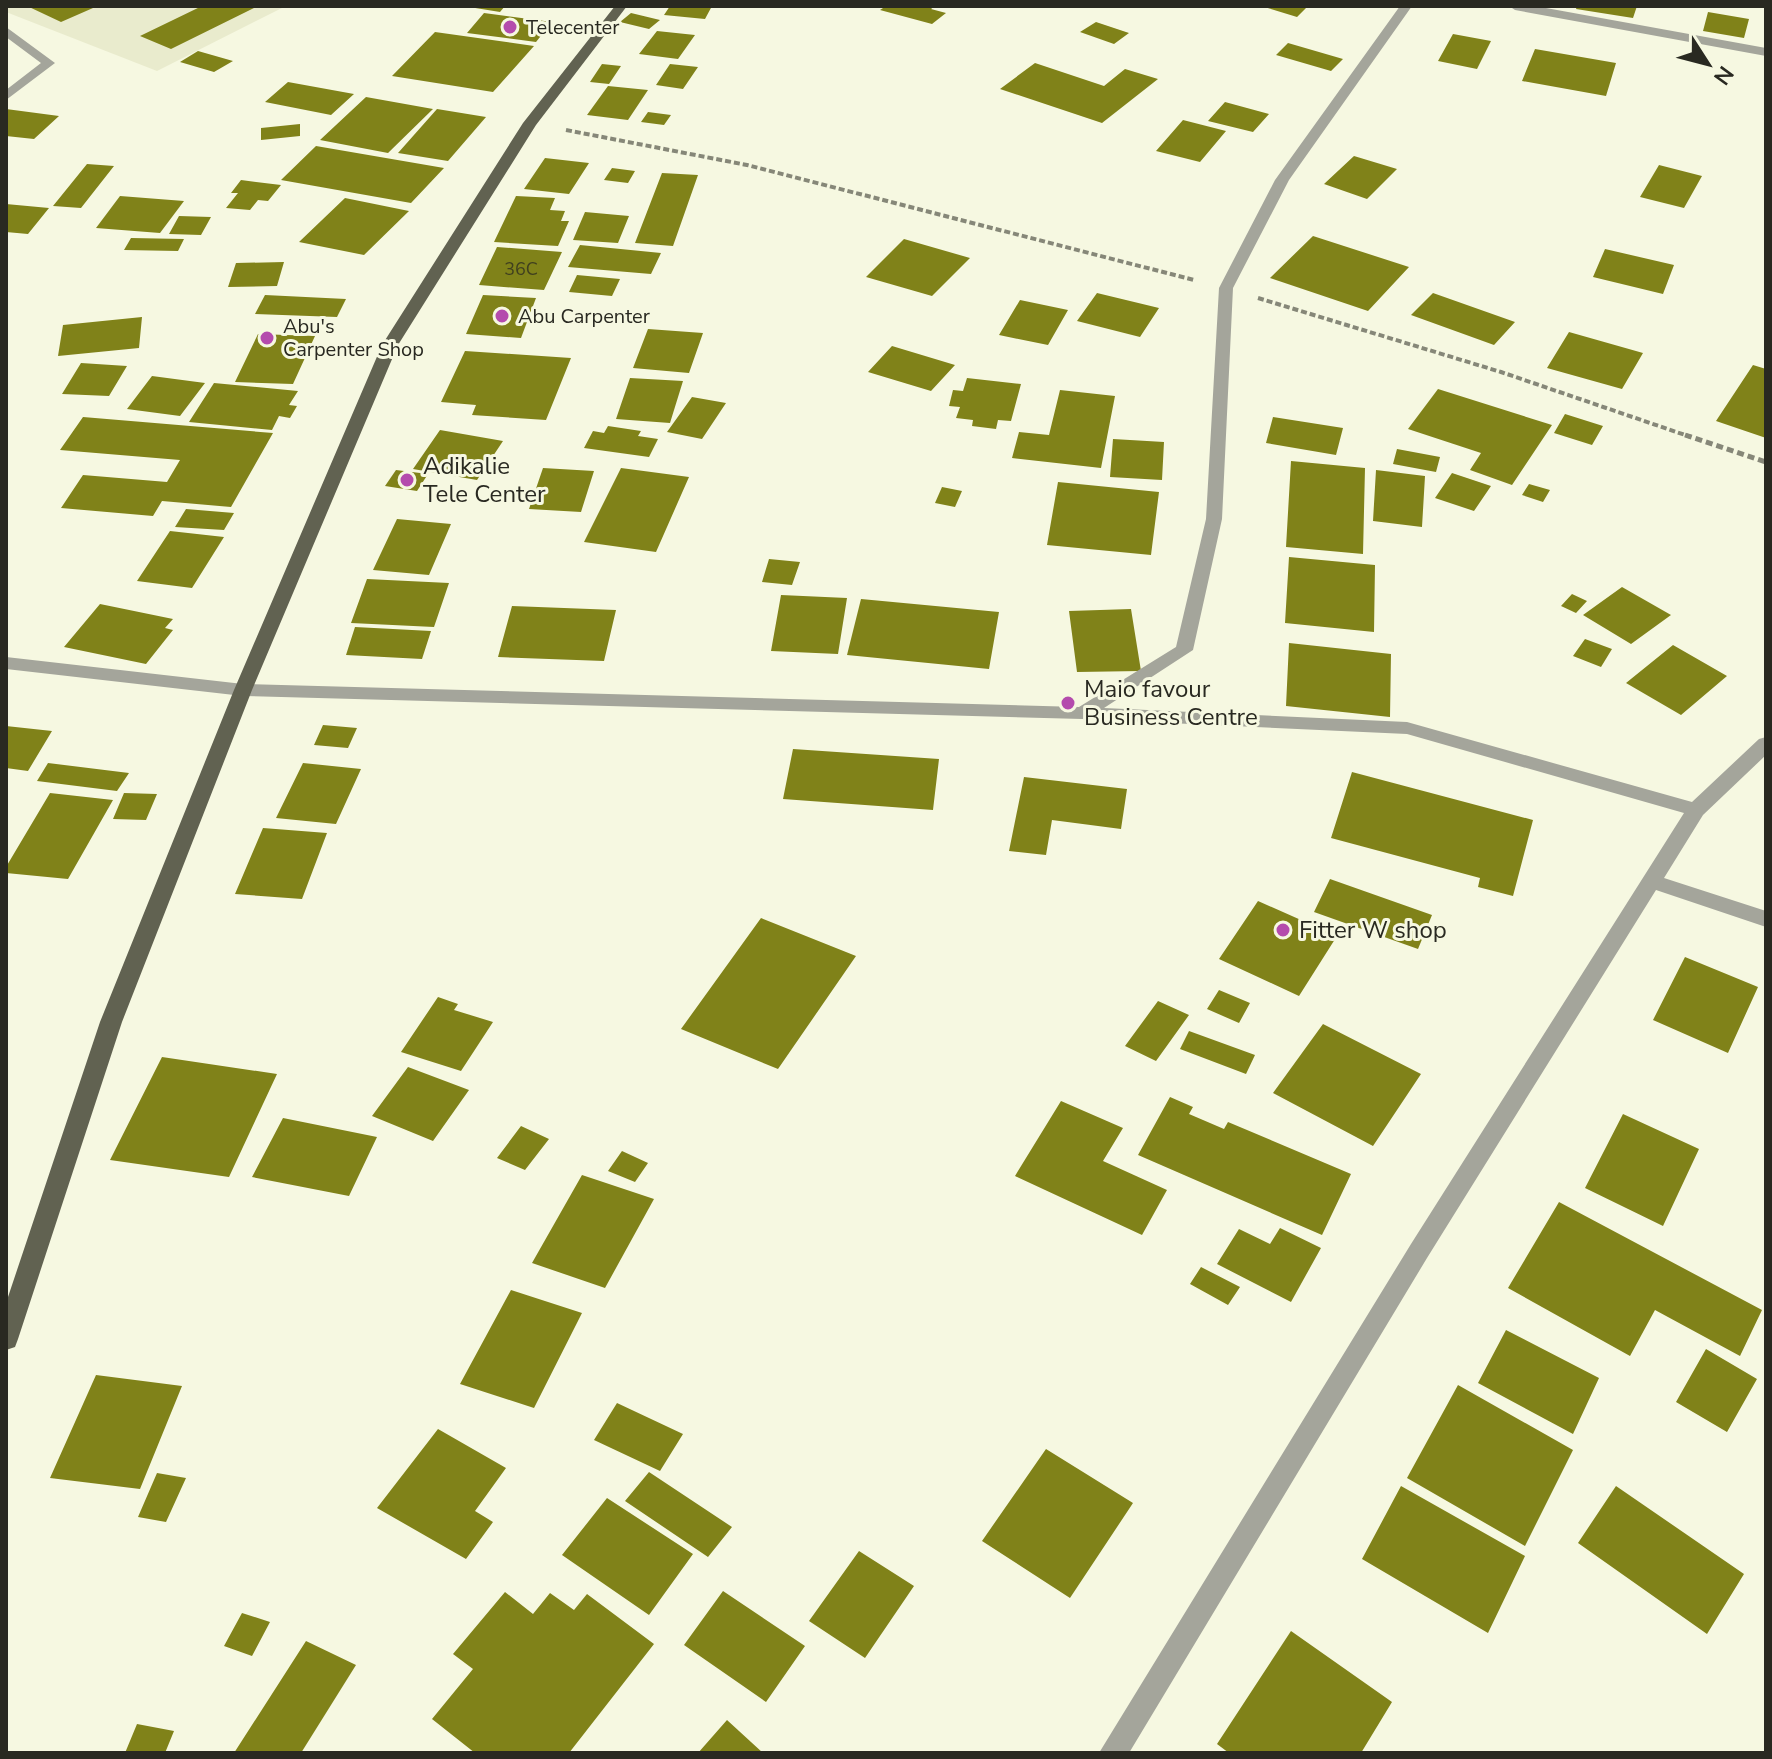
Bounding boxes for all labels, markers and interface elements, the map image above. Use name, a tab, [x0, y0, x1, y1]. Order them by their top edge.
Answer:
place label: Telecenter	[526, 14, 619, 41]
marker: Telecenter	[501, 18, 519, 36]
north arrow	[1668, 24, 1748, 104]
text: N	[1706, 60, 1740, 91]
house number: 36C	[504, 257, 538, 281]
place label: Abu Carpenter	[518, 303, 650, 330]
marker: Abu Carpenter	[493, 307, 511, 325]
place label: Abu's Carpenter Shop	[283, 313, 424, 363]
marker: Abu's Carpenter Shop	[258, 329, 276, 347]
place label: Adikalie Tele Center	[423, 450, 546, 510]
marker: Adikalie Tele Center	[398, 471, 416, 489]
place label: Maio favour Business Centre	[1084, 673, 1258, 733]
marker: Maio favour Business Centre	[1059, 694, 1077, 712]
place label: Fitter W shop	[1299, 914, 1447, 946]
marker: Fitter W shop	[1274, 921, 1292, 939]

